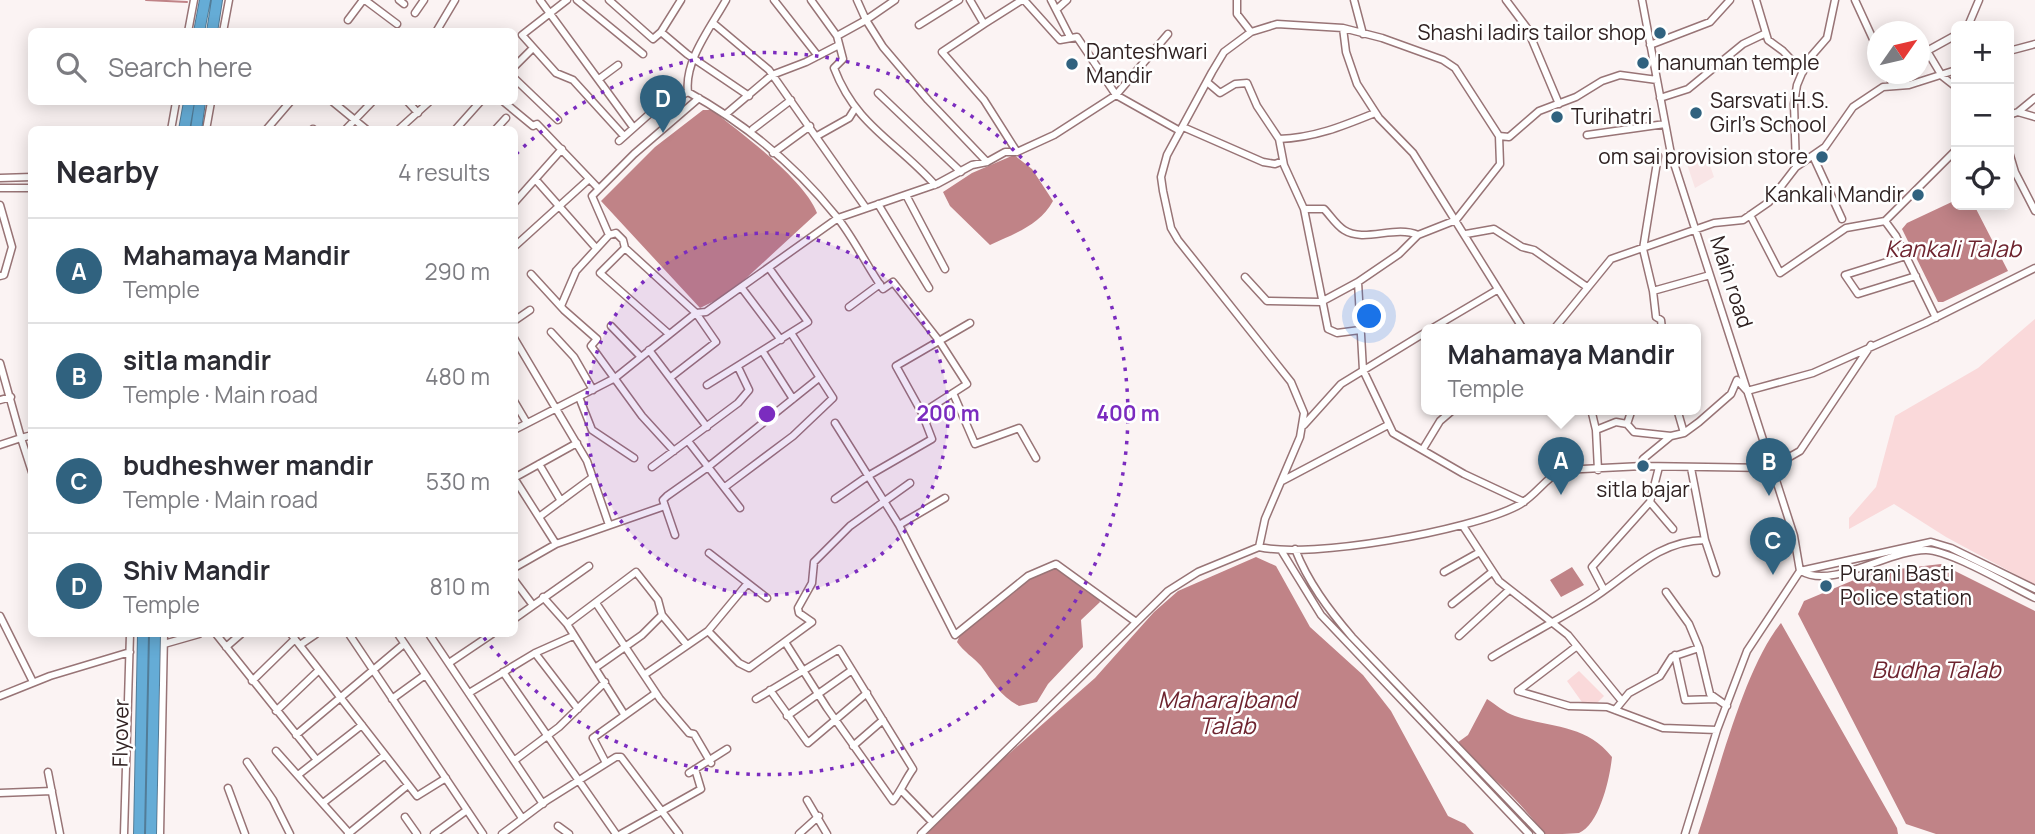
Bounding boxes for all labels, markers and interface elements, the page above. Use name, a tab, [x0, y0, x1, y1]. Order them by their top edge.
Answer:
place label: Shashi ladirs tailor shop	[1418, 18, 1646, 46]
north arrow	[1867, 21, 1930, 84]
map controls	[1951, 21, 2014, 210]
button: +	[1951, 21, 2014, 84]
marker: Shashi ladirs tailor shop	[1652, 25, 1668, 41]
search box	[28, 28, 518, 105]
place label: Danteshwari Mandir	[1086, 37, 1208, 89]
icon: search	[52, 48, 90, 86]
place label: hanuman temple	[1657, 48, 1820, 76]
text: Search here	[108, 49, 253, 85]
marker: hanuman temple	[1635, 55, 1651, 71]
marker: Danteshwari Mandir	[1064, 56, 1080, 72]
pin: D	[640, 75, 686, 133]
button: −	[1951, 84, 2014, 147]
place label: Sarsvati H.S. Girl's School	[1710, 86, 1829, 138]
place label: Turihatri	[1571, 102, 1652, 130]
marker: Sarsvati H.S. Girl's School	[1688, 105, 1704, 121]
marker: Turihatri	[1549, 109, 1565, 125]
place label: om sai provision store	[1598, 142, 1808, 170]
button: locate	[1951, 147, 2014, 210]
marker: om sai provision store	[1814, 149, 1830, 165]
text: Nearby	[56, 151, 159, 192]
text: 4 results	[398, 156, 490, 188]
place label: Kankali Mandir	[1765, 180, 1904, 208]
marker: Kankali Mandir	[1910, 187, 1926, 203]
street label: Main road	[1704, 232, 1760, 331]
water label: Kankali Talab	[1885, 232, 2023, 264]
text: Mahamaya Mandir	[123, 237, 350, 273]
text: A	[71, 255, 87, 287]
text: 290 m	[424, 255, 490, 287]
text: Temple	[123, 273, 200, 305]
your location	[1352, 299, 1386, 333]
popup	[1421, 324, 1701, 415]
text: Mahamaya Mandir	[1447, 336, 1675, 372]
text: sitla mandir	[123, 342, 271, 378]
text: B	[72, 360, 86, 392]
text: 480 m	[425, 360, 490, 392]
text: Temple	[1447, 372, 1524, 404]
text: Temple · Main road	[123, 378, 318, 410]
text: 200 m	[916, 399, 980, 427]
text: 400 m	[1096, 399, 1160, 427]
centre of rings	[755, 402, 779, 426]
pin: A	[1538, 437, 1584, 495]
pin: B	[1746, 438, 1792, 496]
text: budheshwer mandir	[123, 447, 373, 483]
marker: sitla bajar	[1635, 458, 1651, 474]
text: C	[71, 465, 88, 497]
text: 530 m	[426, 465, 490, 497]
place label: sitla bajar	[1596, 475, 1690, 503]
text: Temple · Main road	[123, 483, 318, 515]
pin: C	[1750, 517, 1796, 575]
text: Shiv Mandir	[123, 552, 270, 588]
place label: Purani Basti Police station	[1840, 559, 1972, 611]
text: D	[71, 570, 87, 602]
text: 810 m	[430, 570, 490, 602]
marker: Purani Basti Police station	[1818, 578, 1834, 594]
text: Temple	[123, 588, 200, 620]
water label: Budha Talab	[1871, 653, 2002, 685]
water label: Maharajband Talab	[1158, 683, 1300, 741]
street label: Flyover	[105, 698, 135, 767]

